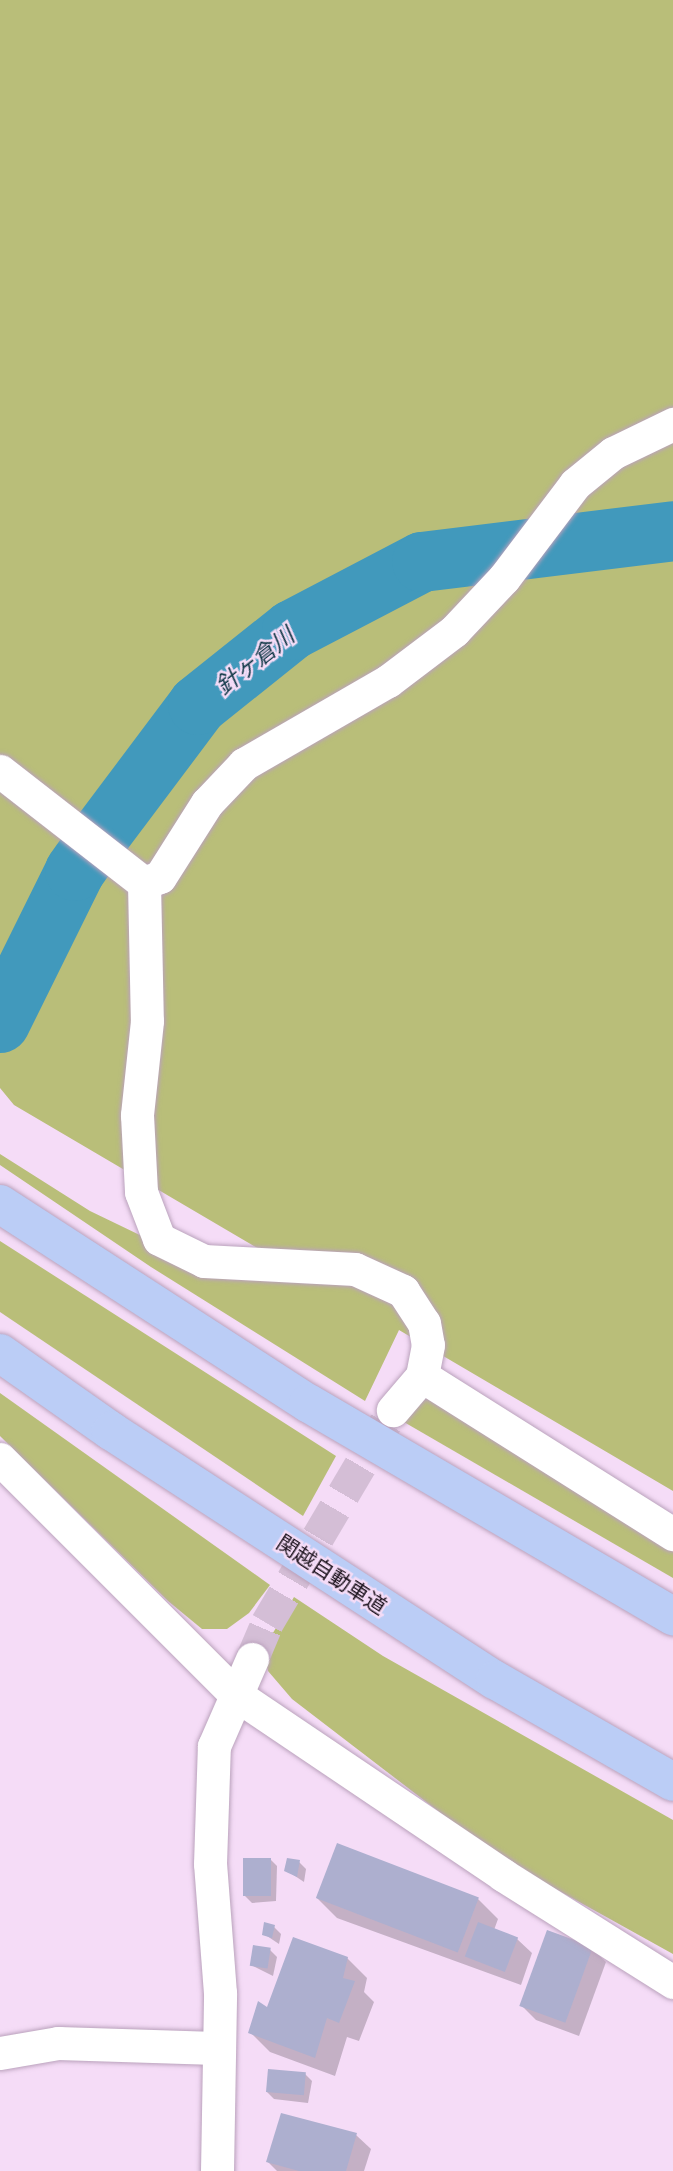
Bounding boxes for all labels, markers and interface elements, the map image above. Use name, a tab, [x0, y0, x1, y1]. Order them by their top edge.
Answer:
water label: 針ヶ倉川	[210, 622, 300, 700]
street label: 関越自動車道	[272, 1529, 392, 1619]

